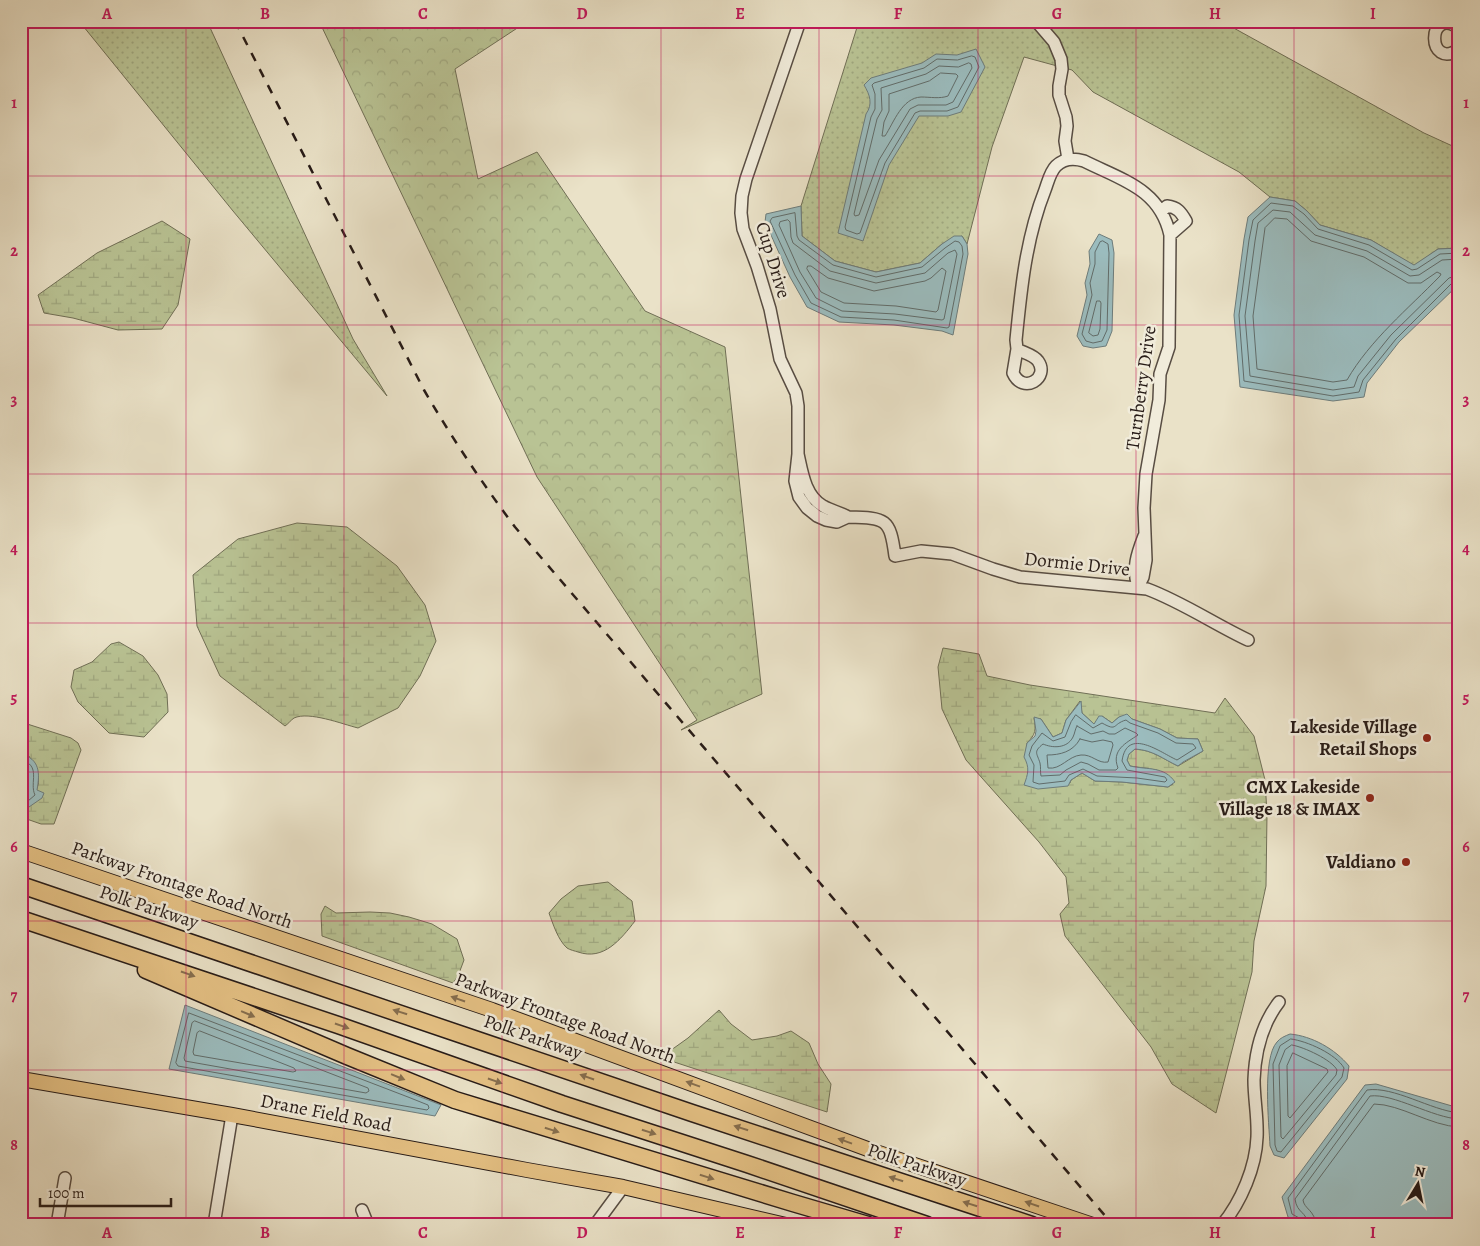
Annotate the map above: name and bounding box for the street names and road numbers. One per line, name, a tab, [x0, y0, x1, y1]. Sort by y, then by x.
street label: Cup Drive	[749, 219, 797, 301]
street label: Turnberry Drive	[1119, 324, 1163, 452]
street label: Dormie Drive	[1023, 546, 1131, 582]
street label: Parkway Frontage Road North	[68, 835, 296, 935]
street label: Polk Parkway	[96, 879, 202, 935]
street label: Parkway Frontage Road North	[451, 966, 679, 1070]
street label: Polk Parkway	[480, 1008, 586, 1066]
street label: Drane Field Road	[258, 1088, 395, 1139]
street label: Polk Parkway	[864, 1137, 970, 1193]

